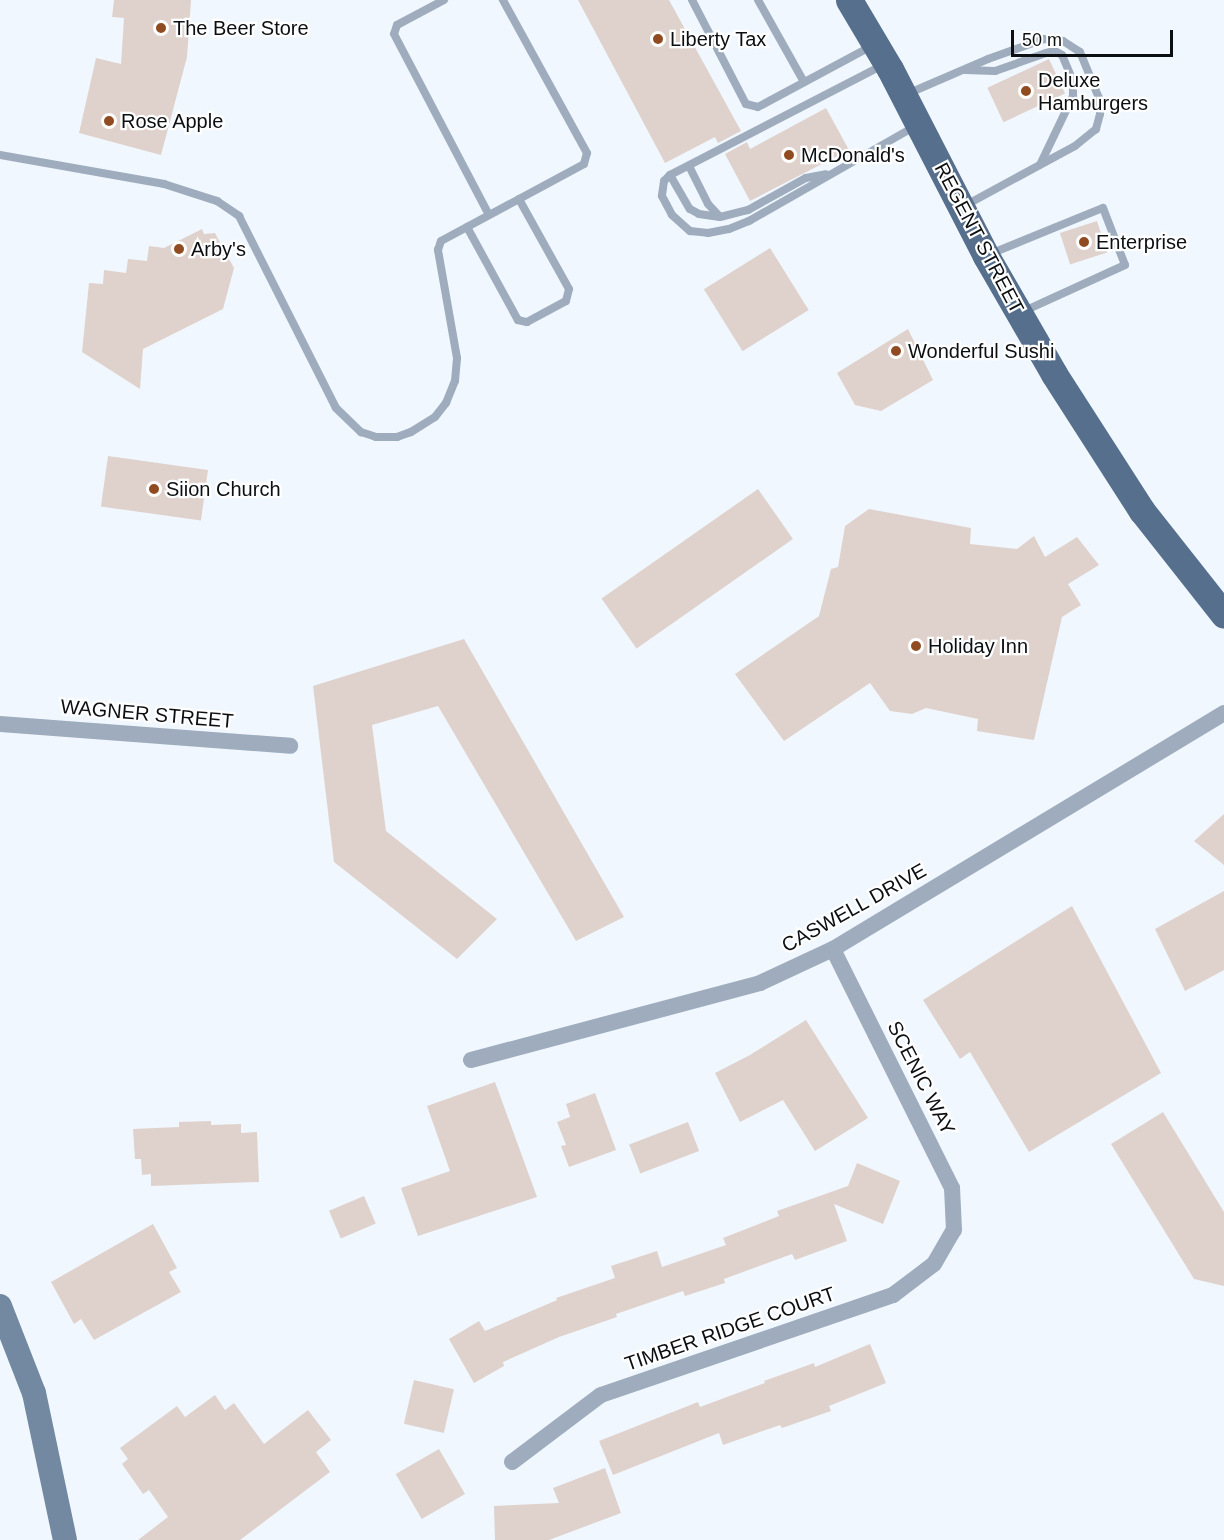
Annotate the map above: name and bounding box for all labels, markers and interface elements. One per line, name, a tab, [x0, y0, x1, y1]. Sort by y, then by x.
place label: The Beer Store	[173, 16, 309, 40]
scale bar	[1014, 18, 1176, 56]
marker: The Beer Store	[154, 21, 168, 35]
place label: Liberty Tax	[670, 27, 767, 51]
text: 50 m	[1022, 30, 1062, 50]
marker: Liberty Tax	[651, 32, 665, 46]
place label: Deluxe Hamburgers	[1038, 68, 1148, 115]
marker: Deluxe Hamburgers	[1019, 84, 1033, 98]
place label: Rose Apple	[121, 109, 224, 133]
marker: Rose Apple	[102, 114, 116, 128]
place label: McDonald's	[801, 143, 905, 167]
marker: McDonald's	[782, 148, 796, 162]
street label: REGENT STREET	[929, 158, 1029, 318]
place label: Enterprise	[1096, 230, 1187, 254]
marker: Enterprise	[1077, 235, 1091, 249]
place label: Arby's	[191, 237, 246, 261]
marker: Arby's	[172, 242, 186, 256]
place label: Wonderful Sushi	[908, 339, 1054, 363]
marker: Wonderful Sushi	[889, 344, 903, 358]
place label: Siion Church	[166, 477, 281, 501]
marker: Siion Church	[147, 482, 161, 496]
place label: Holiday Inn	[928, 634, 1028, 658]
marker: Holiday Inn	[909, 639, 923, 653]
street label: WAGNER STREET	[59, 694, 235, 734]
street label: CASWELL DRIVE	[777, 858, 931, 958]
street label: SCENIC WAY	[882, 1017, 960, 1139]
street label: TIMBER RIDGE COURT	[622, 1282, 838, 1376]

